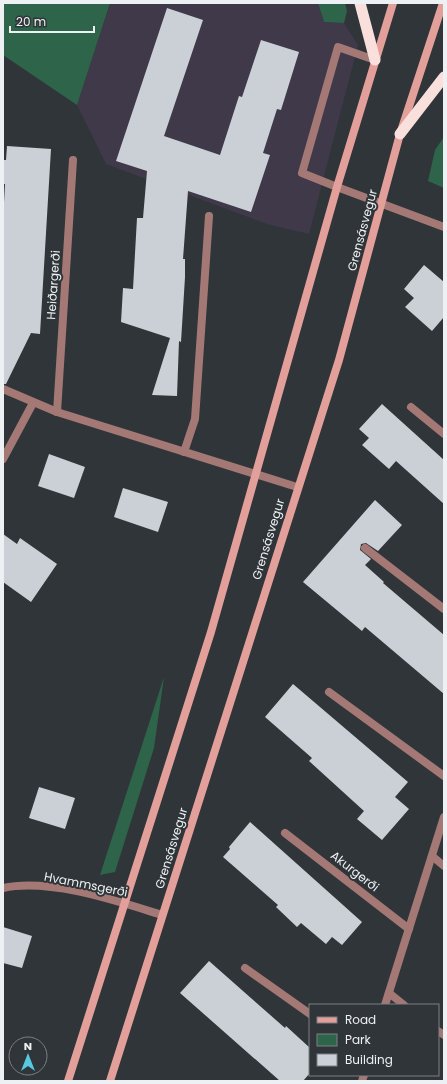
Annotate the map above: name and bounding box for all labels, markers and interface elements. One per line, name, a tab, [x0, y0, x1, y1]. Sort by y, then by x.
scale bar	[10, 8, 94, 34]
text: 20 m	[16, 13, 46, 30]
street label: Grensásvegur	[343, 187, 381, 273]
street label: Heiðargerði	[42, 250, 64, 320]
street label: Grensásvegur	[248, 496, 289, 582]
street label: Grensásvegur	[151, 805, 192, 891]
street label: Akurgerði	[327, 847, 383, 895]
street label: Hvammsgerði	[43, 868, 129, 900]
legend	[309, 1004, 439, 1076]
text: Road	[345, 1011, 376, 1028]
text: Park	[345, 1031, 372, 1048]
north arrow	[8, 1036, 48, 1076]
text: N	[24, 1038, 32, 1054]
text: Building	[345, 1051, 393, 1068]

